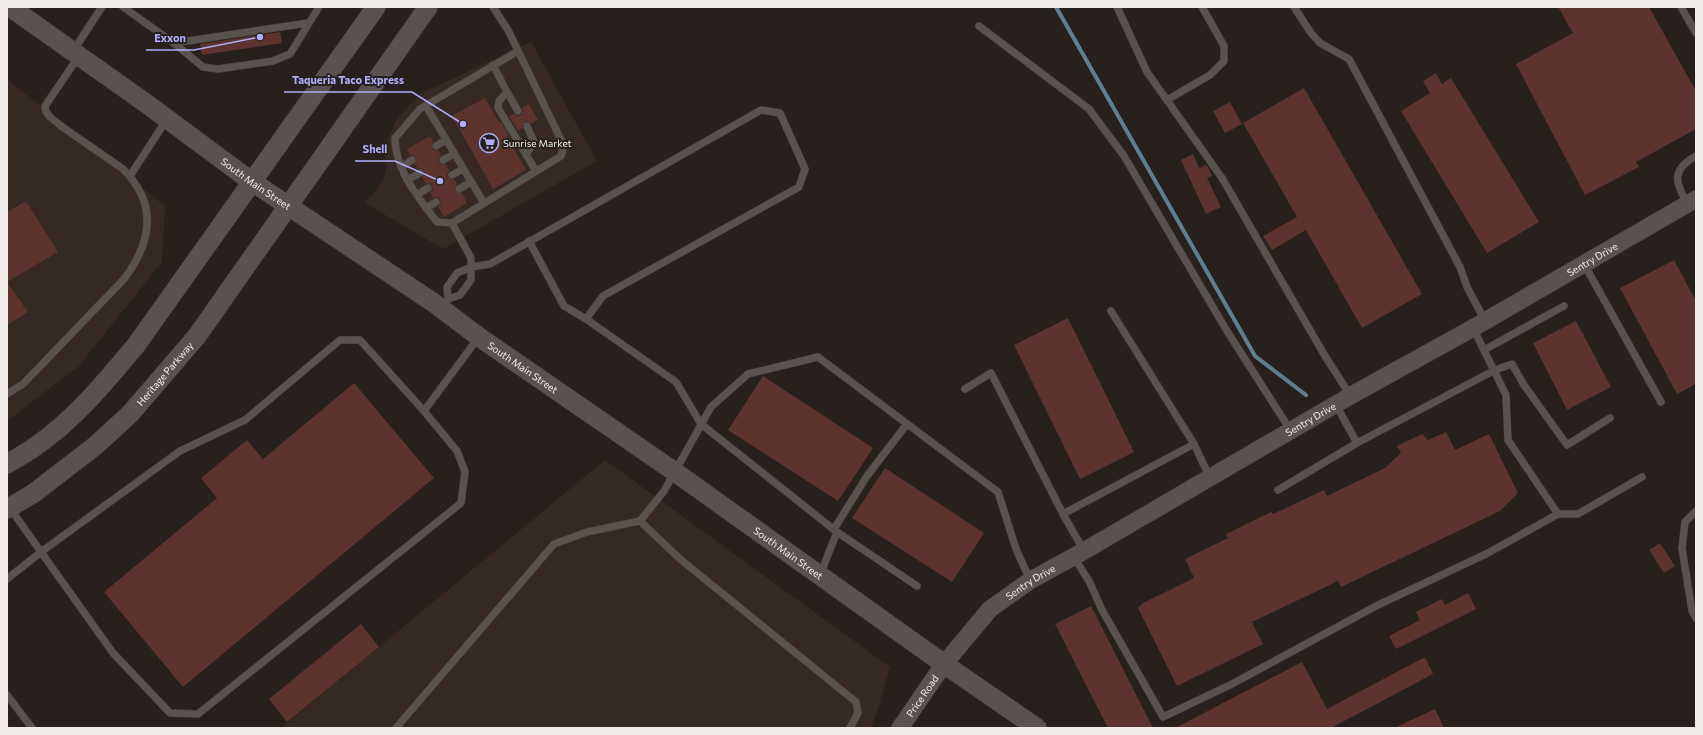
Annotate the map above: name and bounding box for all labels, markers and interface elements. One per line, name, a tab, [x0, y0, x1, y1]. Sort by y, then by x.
callout: Exxon	[146, 27, 194, 50]
text: Exxon	[154, 31, 186, 44]
callout: Taqueria Taco Express	[284, 69, 412, 92]
text: Taqueria Taco Express	[292, 73, 404, 86]
supermarket icon: Sunrise Market	[478, 132, 500, 154]
place label: Sunrise Market	[503, 137, 572, 149]
callout: Shell	[355, 138, 395, 161]
text: Shell	[363, 142, 387, 155]
street label: South Main Street	[219, 155, 293, 212]
street label: Sentry Drive	[1565, 240, 1619, 278]
street label: Heritage Parkway	[134, 339, 195, 408]
street label: South Main Street	[486, 339, 560, 396]
street label: Sentry Drive	[1283, 400, 1338, 438]
street label: South Main Street	[751, 524, 826, 582]
street label: Sentry Drive	[1003, 562, 1057, 602]
street label: Price Road	[903, 672, 941, 719]

